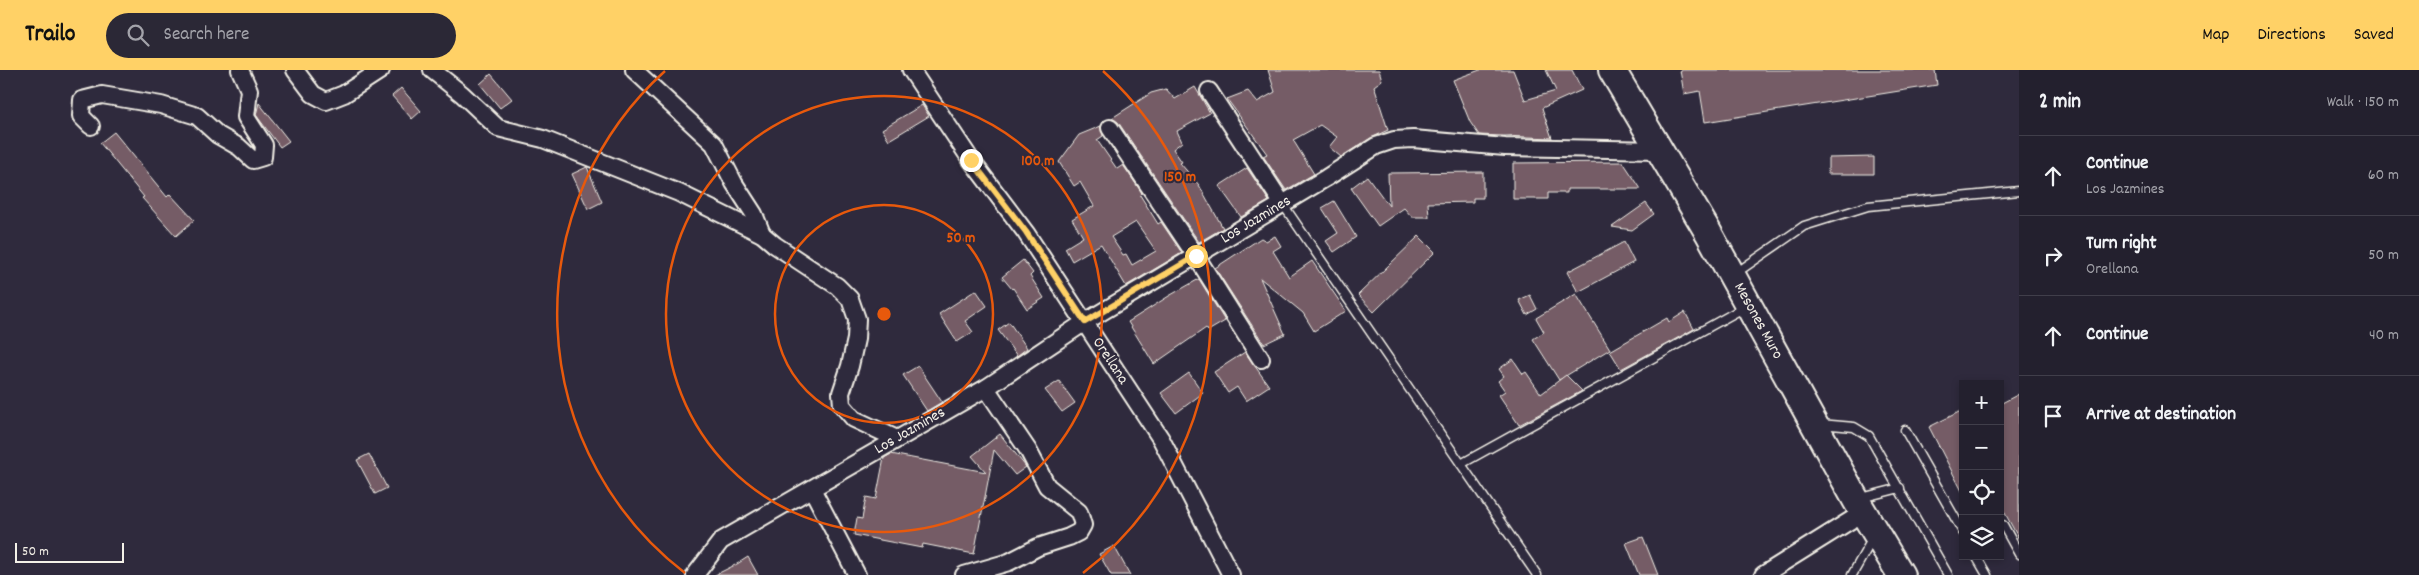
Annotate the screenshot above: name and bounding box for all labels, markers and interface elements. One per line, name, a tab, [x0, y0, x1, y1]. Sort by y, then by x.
search box	[106, 13, 456, 58]
text: Trailo	[25, 18, 76, 52]
icon: search	[124, 21, 152, 49]
text: Search here	[164, 22, 249, 49]
text: Map	[2202, 23, 2229, 48]
text: Directions	[2257, 23, 2326, 48]
text: Saved	[2354, 23, 2394, 48]
text: 2 min	[2039, 88, 2081, 118]
text: Walk · 150 m	[2327, 91, 2399, 114]
route end	[960, 149, 983, 172]
text: 100 m	[1021, 151, 1055, 173]
text: Continue	[2086, 151, 2148, 178]
icon: ahead	[2039, 162, 2067, 190]
text: 60 m	[2368, 164, 2399, 187]
text: 150 m	[1164, 167, 1196, 189]
text: Los Jazmines	[2086, 178, 2165, 201]
street label: Los Jazmines	[1216, 190, 1296, 250]
text: 50 m	[947, 228, 975, 250]
text: Turn right	[2086, 231, 2157, 258]
icon: right	[2039, 242, 2067, 270]
text: 50 m	[2368, 244, 2399, 267]
route start	[1185, 245, 1208, 268]
text: Orellana	[2086, 258, 2138, 281]
street label: Mesones Muro	[1727, 278, 1789, 364]
centre of rings	[875, 305, 893, 323]
icon: ahead	[2039, 322, 2067, 350]
text: Continue	[2086, 322, 2148, 349]
text: 40 m	[2369, 324, 2399, 347]
street label: Orellana	[1086, 333, 1134, 390]
map controls	[1959, 380, 2004, 560]
button: +	[1959, 380, 2004, 425]
street label: Los Jazmines	[870, 401, 950, 461]
icon: arrive	[2039, 402, 2067, 430]
text: Arrive at destination	[2086, 402, 2236, 429]
button: −	[1959, 425, 2004, 470]
button: locate	[1959, 470, 2004, 515]
button: layers	[1959, 515, 2004, 560]
scale bar	[15, 540, 124, 563]
text: 50 m	[22, 542, 49, 562]

